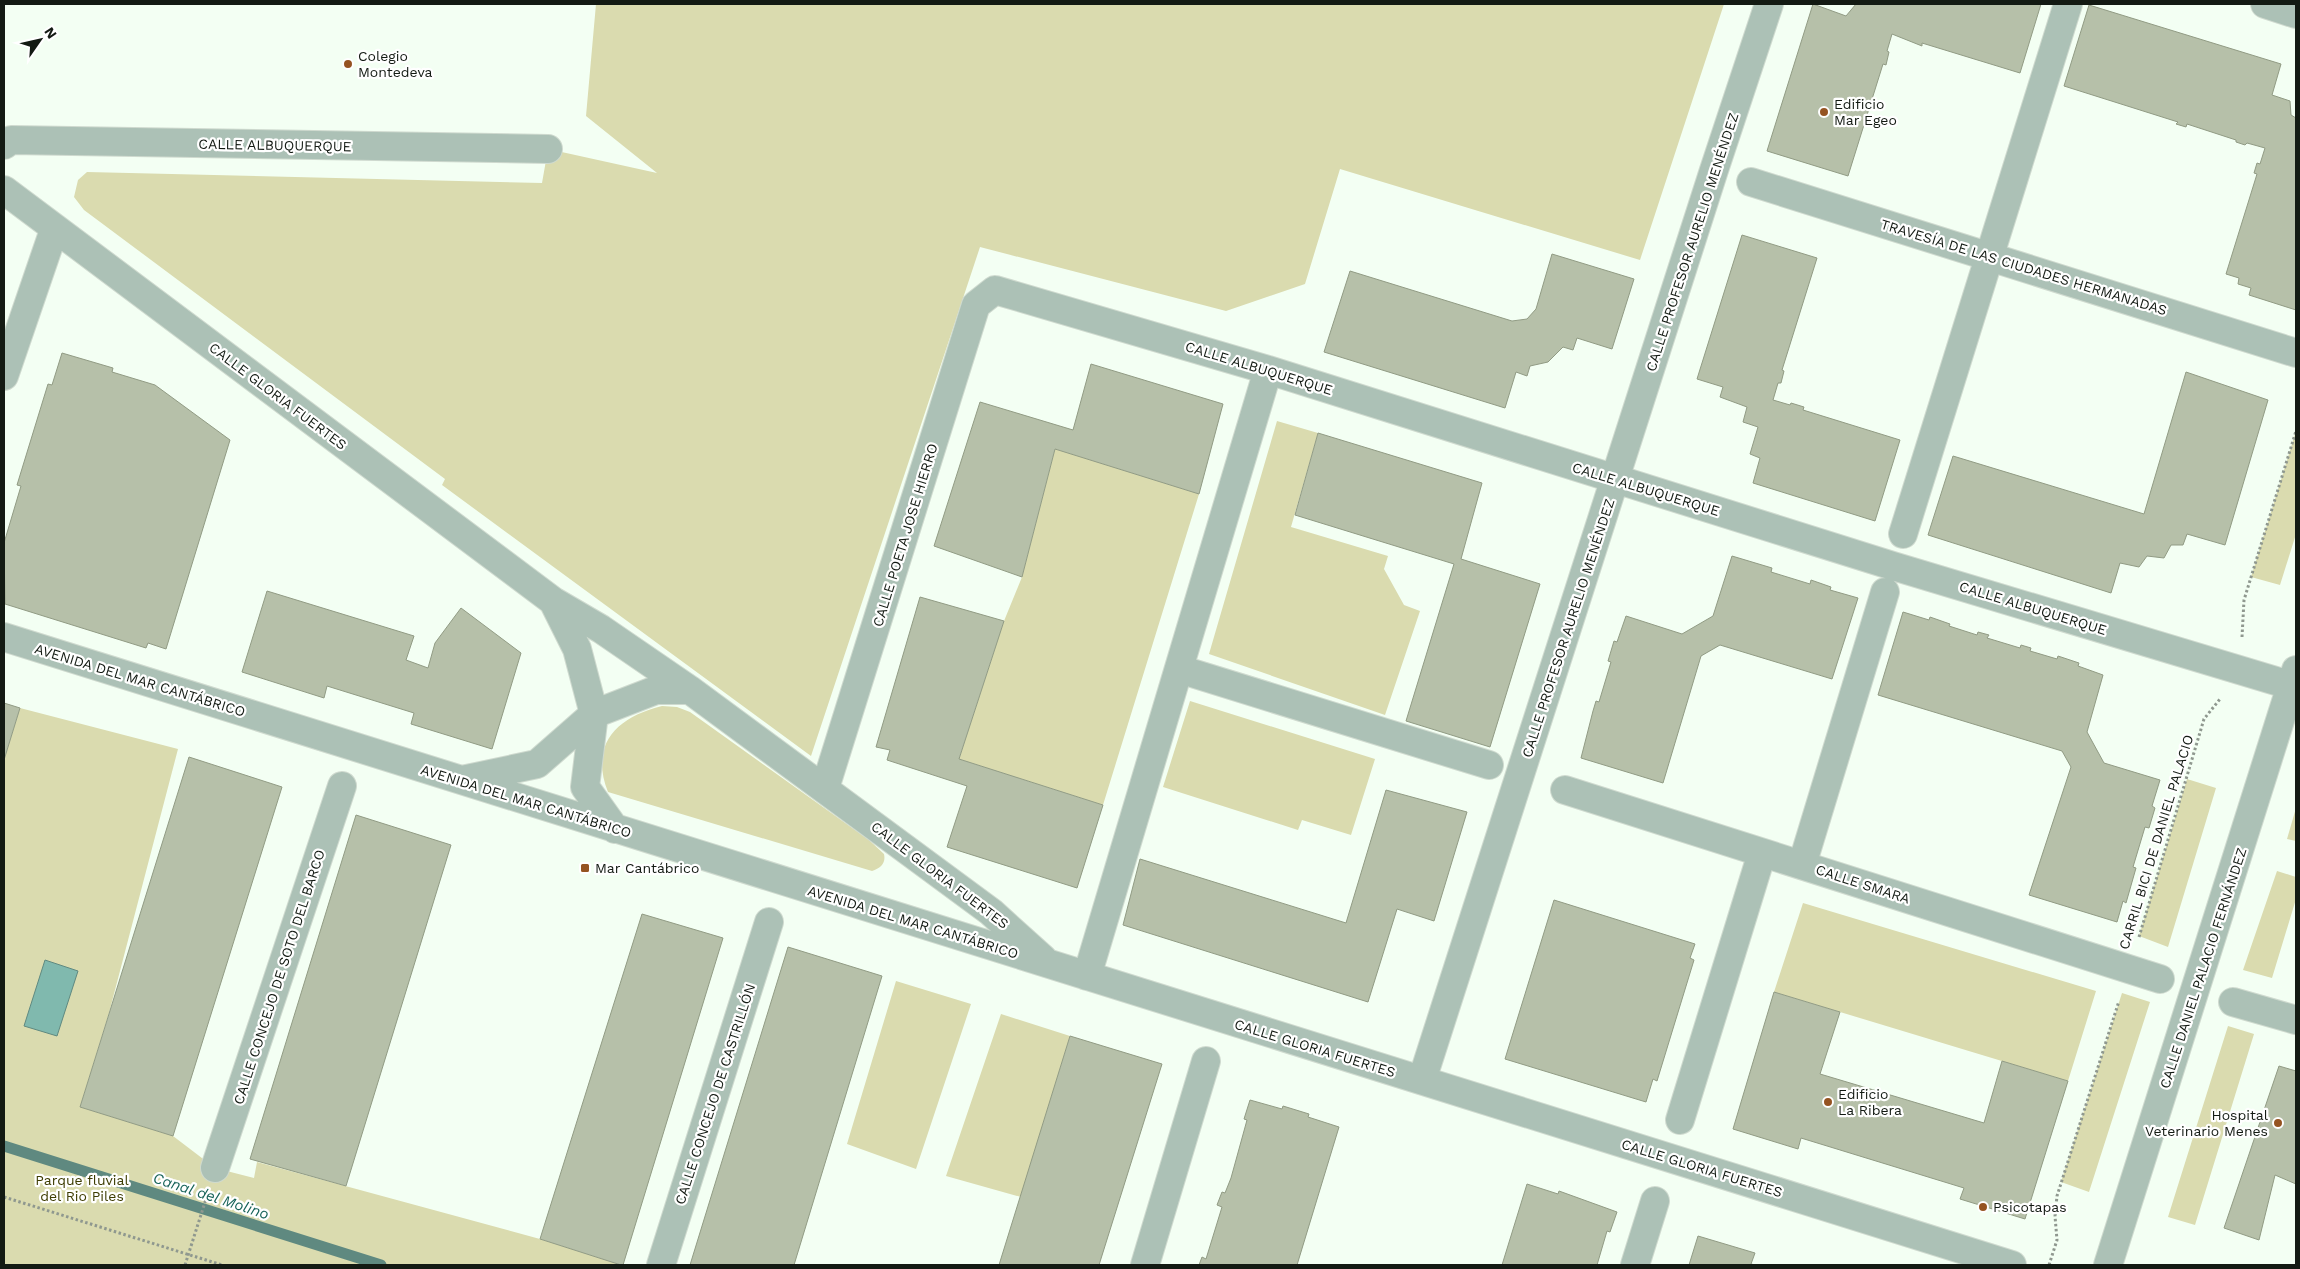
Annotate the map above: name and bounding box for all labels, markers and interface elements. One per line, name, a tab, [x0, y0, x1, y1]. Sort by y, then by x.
north arrow	[15, 15, 65, 65]
text: N	[41, 24, 60, 42]
place label: Colegio Montedeva	[358, 48, 433, 80]
marker: Colegio Montedeva	[342, 58, 354, 70]
place label: Edificio Mar Egeo	[1834, 96, 1897, 128]
marker: Edificio Mar Egeo	[1818, 106, 1830, 118]
street label: CALLE PROFESOR AURELIO MENÉNDEZ	[1643, 110, 1742, 373]
street label: CALLE ALBUQUERQUE	[198, 136, 352, 154]
street label: TRAVESÍA DE LAS CIUDADES HERMANADAS	[1879, 216, 2169, 318]
street label: CALLE ALBUQUERQUE	[1183, 338, 1335, 398]
street label: CALLE GLORIA FUERTES	[206, 339, 350, 453]
street label: CALLE POETA JOSE HIERRO	[869, 441, 941, 629]
street label: CALLE ALBUQUERQUE	[1570, 459, 1722, 519]
street label: CALLE PROFESOR AURELIO MENÉNDEZ	[1519, 496, 1618, 759]
street label: CALLE ALBUQUERQUE	[1957, 578, 2109, 638]
street label: AVENIDA DEL MAR CANTÁBRICO	[33, 640, 247, 720]
street label: CARRIL BICI DE DANIEL PALACIO	[2116, 733, 2196, 951]
street label: AVENIDA DEL MAR CANTÁBRICO	[419, 761, 633, 841]
street label: CALLE GLORIA FUERTES	[868, 818, 1012, 932]
street label: CALLE DANIEL PALACIO FERNÁNDEZ	[2156, 845, 2250, 1090]
street label: CALLE CONCEJO DE SOTO DEL BARCO	[230, 848, 328, 1106]
place label: Mar Cantábrico	[595, 860, 699, 876]
street label: CALLE SMARA	[1814, 861, 1912, 907]
marker: Mar Cantábrico	[579, 862, 591, 874]
street label: AVENIDA DEL MAR CANTÁBRICO	[806, 882, 1020, 962]
street label: CALLE CONCEJO DE CASTRILLÓN	[672, 981, 758, 1207]
street label: CALLE GLORIA FUERTES	[1233, 1016, 1398, 1080]
place label: Edificio La Ribera	[1838, 1086, 1902, 1118]
marker: Edificio La Ribera	[1822, 1096, 1834, 1108]
place label: Hospital Veterinario Menes	[2145, 1107, 2269, 1139]
marker: Hospital Veterinario Menes	[2272, 1117, 2284, 1129]
street label: CALLE GLORIA FUERTES	[1620, 1136, 1785, 1200]
water label: Canal del Molino	[151, 1169, 271, 1223]
park label: Parque fluvial del Rio Piles	[35, 1172, 130, 1204]
place label: Psicotapas	[1993, 1199, 2067, 1215]
marker: Psicotapas	[1977, 1201, 1989, 1213]

